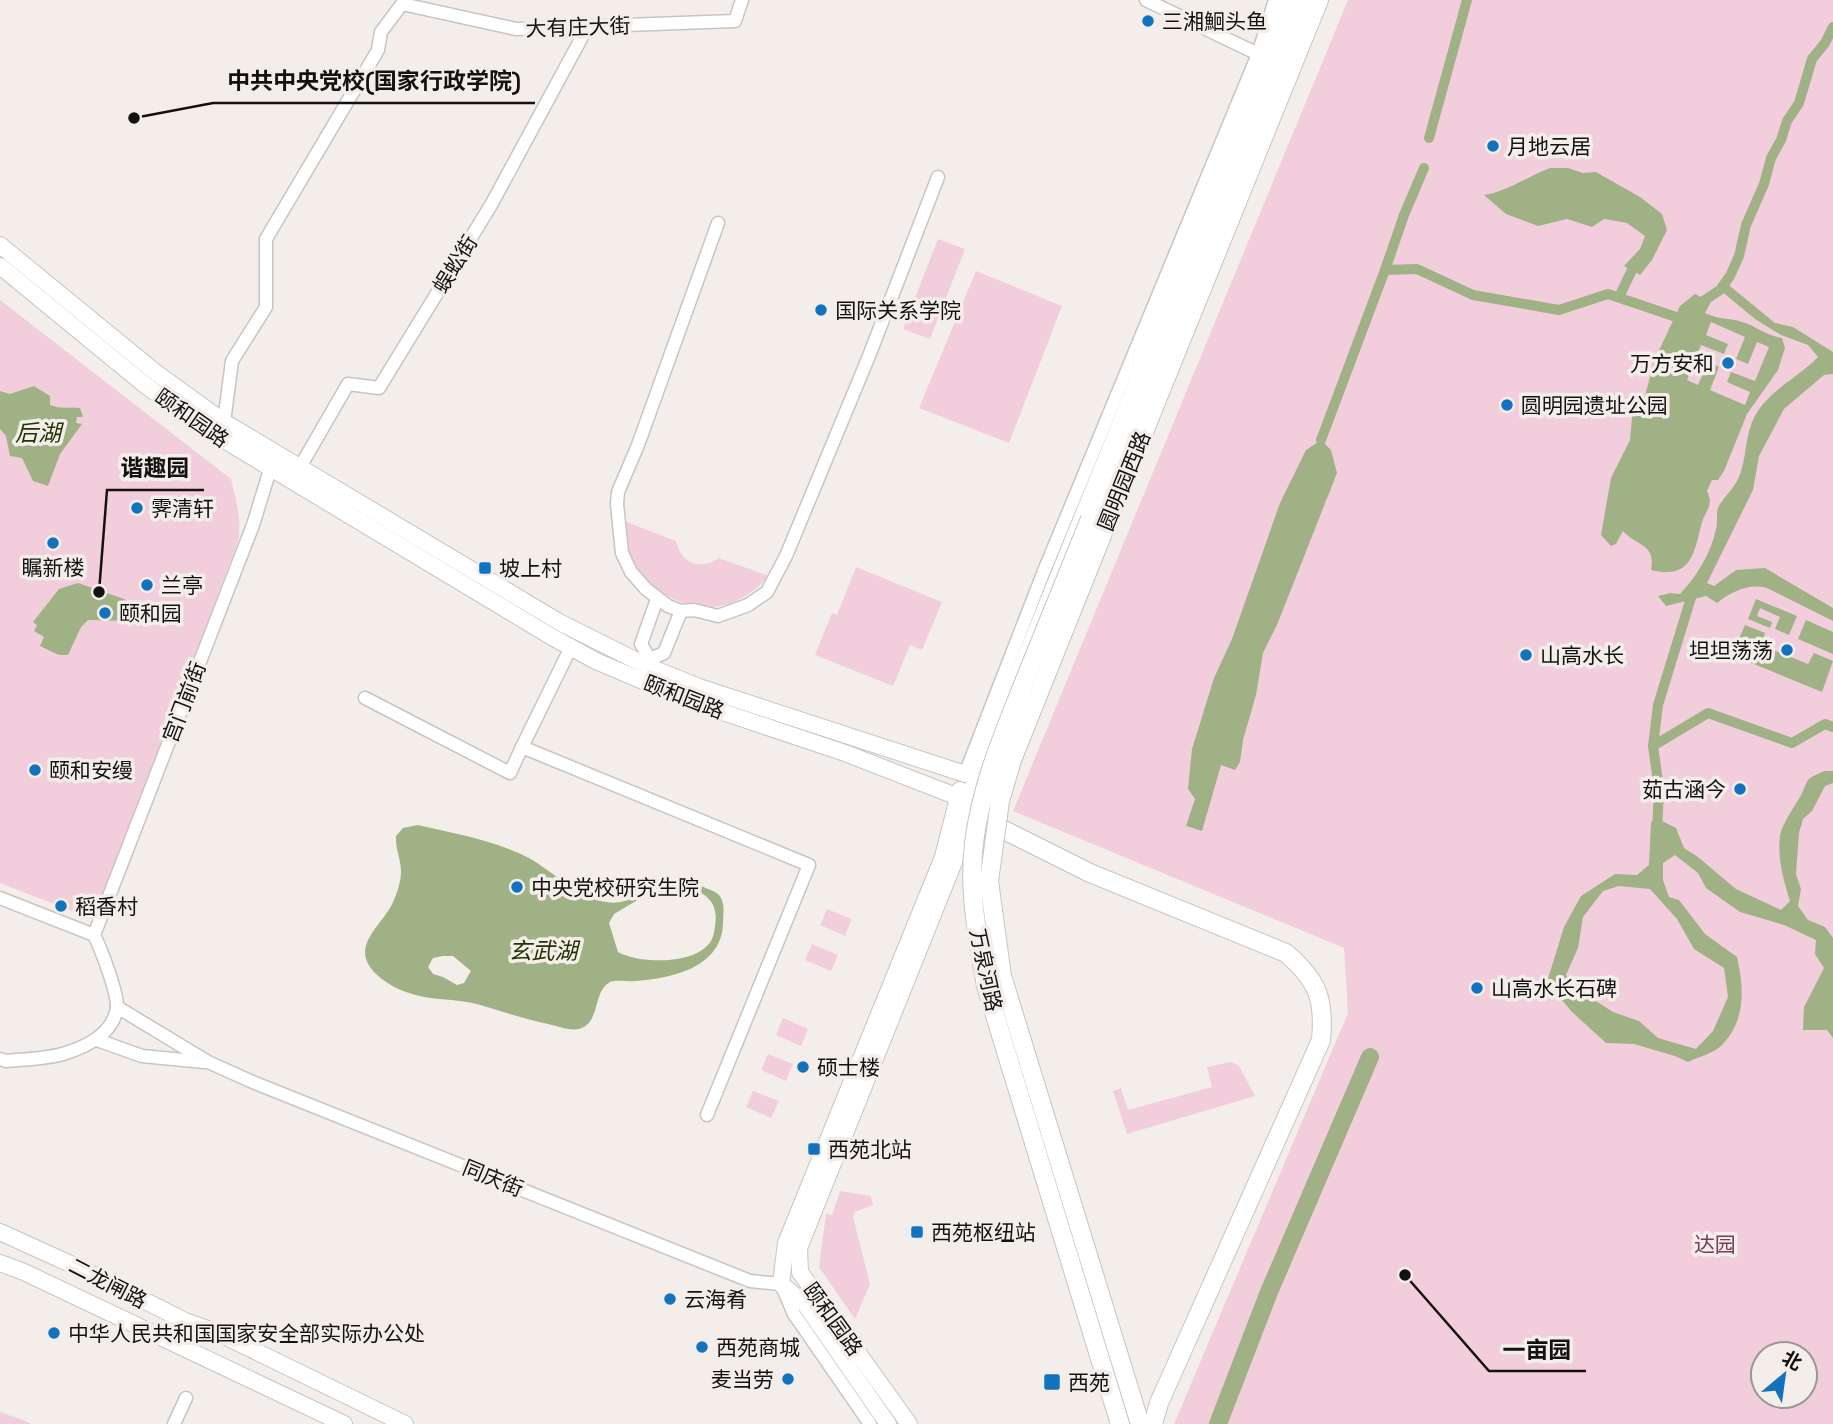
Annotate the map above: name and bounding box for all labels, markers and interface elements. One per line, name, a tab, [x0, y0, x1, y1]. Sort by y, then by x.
place label: 三湘鮰头鱼	[1162, 8, 1267, 35]
street label: 大有庄大街	[525, 12, 631, 42]
marker: 三湘鮰头鱼	[1140, 13, 1156, 29]
callout: 中共中央党校(国家行政学院)	[213, 59, 535, 103]
text: 中共中央党校(国家行政学院)	[227, 66, 521, 96]
place label: 月地云居	[1507, 133, 1591, 160]
marker: 月地云居	[1485, 138, 1501, 154]
street label: 蜈蚣街	[427, 230, 483, 298]
place label: 国际关系学院	[835, 297, 961, 324]
marker: 国际关系学院	[813, 302, 829, 318]
place label: 万方安和	[1630, 350, 1714, 377]
marker: 万方安和	[1720, 355, 1736, 371]
street label: 颐和园路	[150, 383, 234, 453]
place label: 圆明园遗址公园	[1521, 392, 1668, 419]
marker: 圆明园遗址公园	[1499, 397, 1515, 413]
water label: 后湖	[15, 418, 64, 448]
street label: 圆明园西路	[1092, 427, 1156, 535]
callout: 谐趣园	[107, 446, 204, 490]
text: 谐趣园	[121, 453, 190, 483]
place label: 霁清轩	[151, 495, 214, 522]
marker: 霁清轩	[129, 500, 145, 516]
marker: 瞩新楼	[45, 535, 61, 551]
place label: 瞩新楼	[22, 554, 85, 581]
place label: 坡上村	[499, 555, 562, 582]
marker: 坡上村	[477, 560, 493, 576]
place label: 兰亭	[161, 572, 203, 599]
marker: 兰亭	[139, 577, 155, 593]
place label: 颐和园	[119, 600, 182, 627]
marker: 颐和园	[97, 605, 113, 621]
place label: 坦坦荡荡	[1689, 637, 1773, 664]
place label: 山高水长	[1540, 642, 1624, 669]
marker: 坦坦荡荡	[1779, 642, 1795, 658]
marker: 山高水长	[1518, 647, 1534, 663]
street label: 宫门前街	[156, 658, 212, 746]
street label: 颐和园路	[640, 669, 728, 725]
place label: 颐和安缦	[49, 757, 133, 784]
marker: 颐和安缦	[27, 762, 43, 778]
place label: 茹古涵今	[1642, 776, 1726, 803]
marker: 茹古涵今	[1732, 781, 1748, 797]
place label: 中央党校研究生院	[531, 874, 699, 901]
marker: 中央党校研究生院	[509, 879, 525, 895]
place label: 稻香村	[75, 893, 138, 920]
marker: 稻香村	[53, 898, 69, 914]
street label: 万泉河路	[964, 926, 1008, 1014]
water label: 玄武湖	[509, 936, 581, 966]
place label: 山高水长石碑	[1491, 975, 1617, 1002]
marker: 山高水长石碑	[1469, 980, 1485, 996]
place label: 硕士楼	[817, 1054, 880, 1081]
marker: 硕士楼	[795, 1059, 811, 1075]
place label: 西苑北站	[828, 1136, 912, 1163]
marker: 西苑北站	[806, 1141, 822, 1157]
street label: 同庆街	[459, 1154, 527, 1202]
place label: 西苑枢纽站	[931, 1219, 1036, 1246]
marker: 西苑枢纽站	[909, 1224, 925, 1240]
park label: 达园	[1694, 1231, 1736, 1258]
street label: 二龙闸路	[64, 1252, 152, 1314]
street label: 颐和园路	[797, 1277, 869, 1361]
place label: 云海肴	[684, 1286, 747, 1313]
marker: 云海肴	[662, 1291, 678, 1307]
place label: 中华人民共和国国家安全部实际办公处	[68, 1320, 425, 1347]
marker: 中华人民共和国国家安全部实际办公处	[46, 1325, 62, 1341]
callout: 一亩园	[1489, 1327, 1586, 1371]
place label: 西苑商城	[716, 1334, 800, 1361]
text: 一亩园	[1503, 1335, 1572, 1365]
marker: 西苑商城	[694, 1339, 710, 1355]
north arrow	[1749, 1340, 1819, 1410]
text: 北	[1778, 1345, 1806, 1376]
place label: 麦当劳	[711, 1366, 774, 1393]
place label: 西苑	[1068, 1369, 1110, 1396]
marker: 麦当劳	[780, 1371, 796, 1387]
marker: 西苑	[1042, 1372, 1062, 1392]

